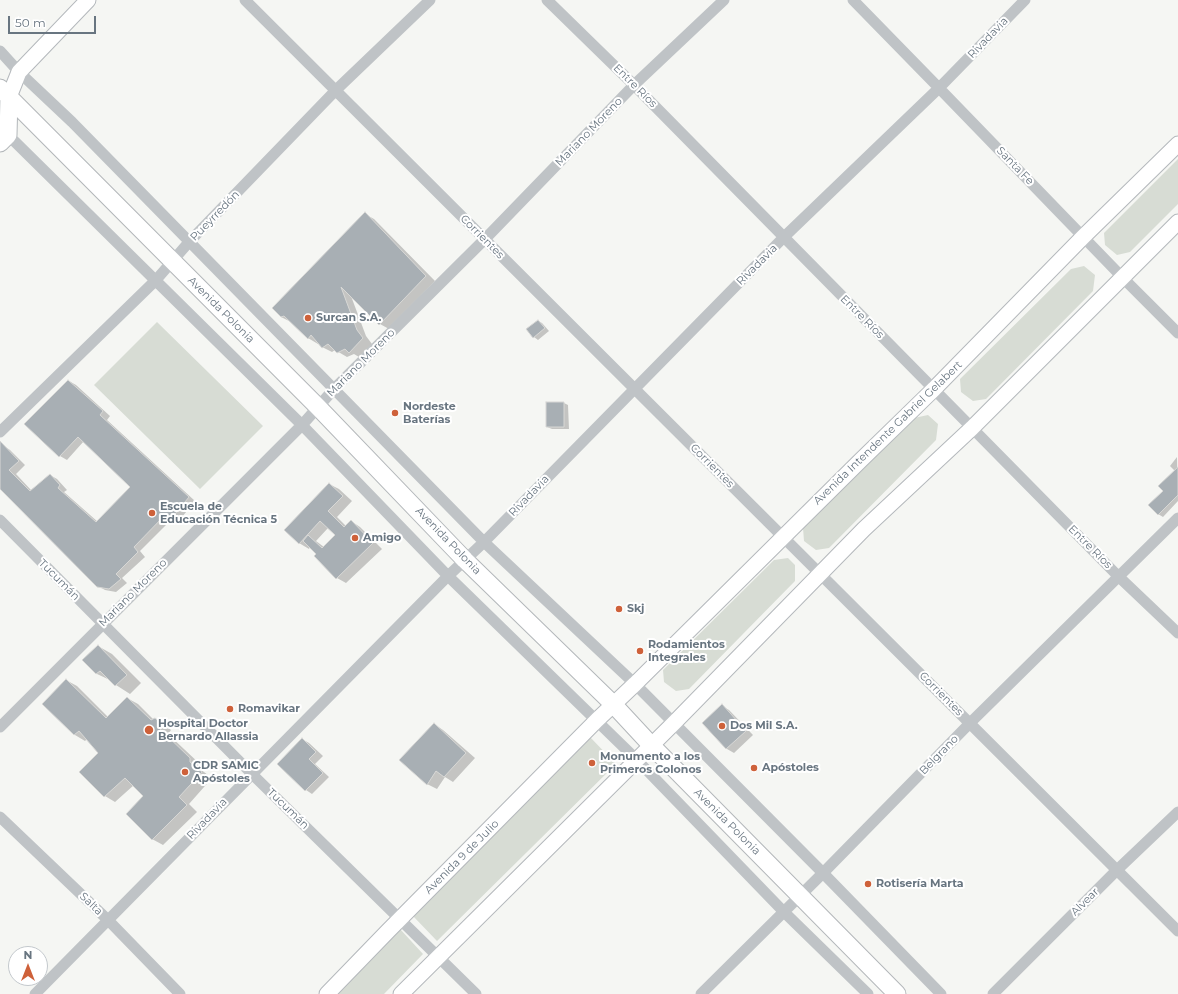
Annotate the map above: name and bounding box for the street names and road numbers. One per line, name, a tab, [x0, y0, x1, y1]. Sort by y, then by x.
street label: Rivadavia	[965, 15, 1011, 61]
street label: Entre Ríos	[610, 61, 660, 111]
street label: Mariano Moreno	[553, 95, 625, 169]
street label: Santa Fe	[994, 144, 1036, 188]
street label: Pueyrredón	[188, 188, 242, 244]
street label: Corrientes	[457, 212, 507, 262]
street label: Rivadavia	[734, 242, 780, 288]
street label: Avenida Polonia	[185, 274, 257, 346]
street label: Entre Ríos	[837, 292, 887, 342]
street label: Mariano Moreno	[324, 326, 398, 400]
street label: Avenida Intendente Gabriel Gelabert	[811, 358, 965, 508]
street label: Corrientes	[687, 441, 737, 491]
street label: Rivadavia	[506, 473, 552, 519]
street label: Avenida Polonia	[412, 505, 484, 577]
street label: Entre Ríos	[1065, 522, 1115, 572]
street label: Mariano Moreno	[96, 556, 170, 630]
street label: Tucumán	[36, 557, 82, 603]
street label: Corrientes	[916, 669, 966, 719]
street label: Belgrano	[917, 732, 961, 778]
street label: Tucumán	[264, 786, 312, 832]
street label: Avenida Polonia	[691, 786, 763, 858]
street label: Rivadavia	[184, 796, 230, 842]
street label: Avenida 9 de Julio	[422, 817, 502, 897]
street label: Alvear	[1068, 885, 1102, 919]
street label: Salta	[77, 890, 105, 918]

